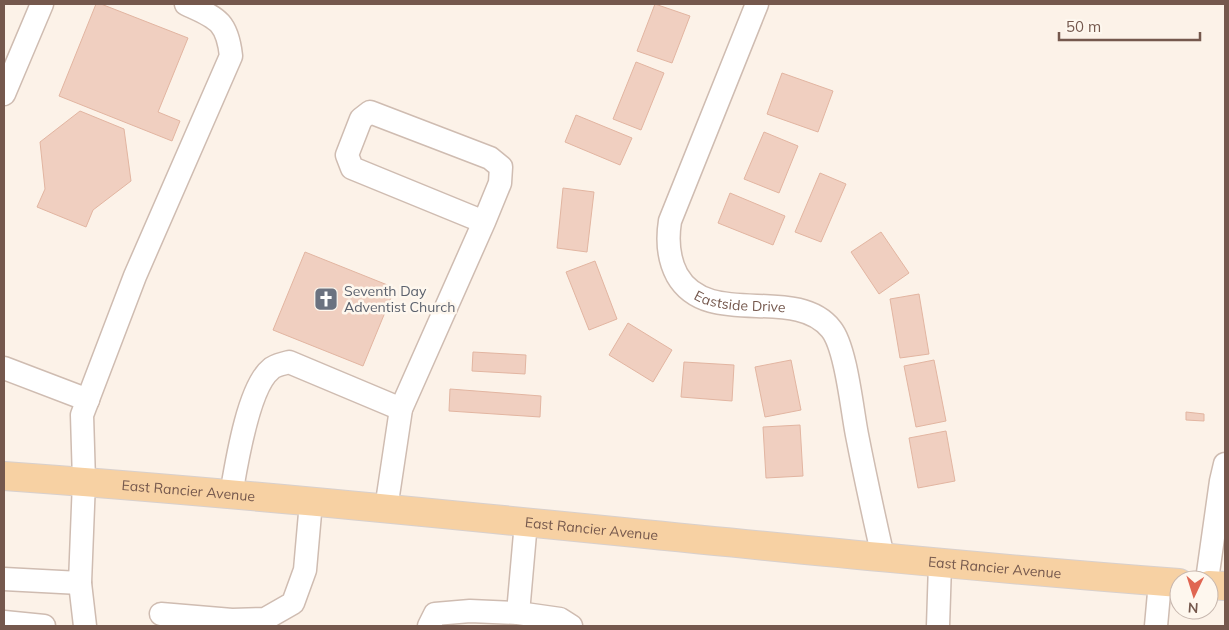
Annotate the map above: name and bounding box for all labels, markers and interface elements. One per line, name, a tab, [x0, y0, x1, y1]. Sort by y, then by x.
scale bar	[1059, 10, 1200, 42]
text: 50 m	[1066, 17, 1101, 36]
place label: Seventh Day Adventist Church	[344, 282, 455, 316]
church icon: Seventh Day Adventist Church	[313, 286, 339, 312]
street label: Eastside Drive	[691, 286, 786, 317]
street label: East Rancier Avenue	[121, 476, 256, 505]
street label: East Rancier Avenue	[524, 513, 659, 544]
street label: East Rancier Avenue	[927, 553, 1062, 582]
north arrow	[1169, 570, 1219, 620]
text: N	[1187, 599, 1199, 617]

